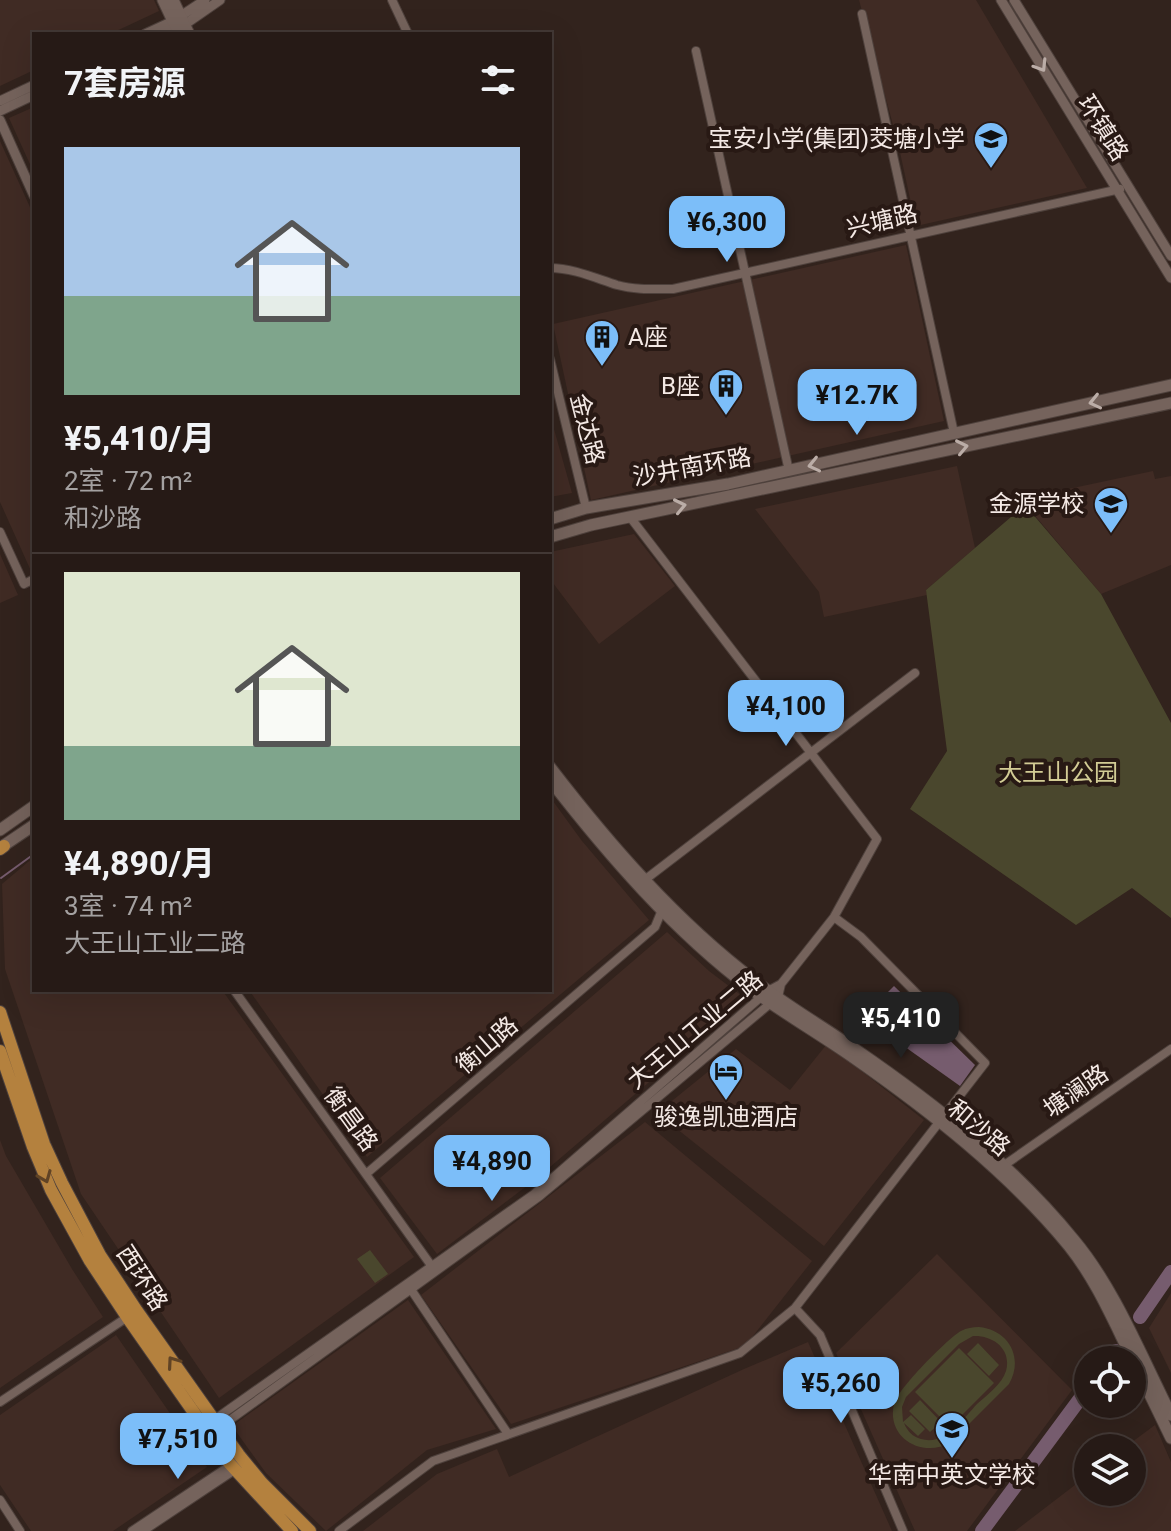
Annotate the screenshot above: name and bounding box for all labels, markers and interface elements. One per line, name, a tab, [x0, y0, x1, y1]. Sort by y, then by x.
icon: filters	[476, 58, 520, 102]
one-way arrow	[1032, 58, 1047, 72]
text: 7套房源	[64, 63, 186, 103]
street label: 环镇路	[1072, 90, 1134, 166]
school or university icon: 宝安小学(集团)茭塘小学	[972, 120, 1010, 170]
place label: 宝安小学(集团)茭塘小学	[708, 125, 965, 153]
pin: ¥6,300	[662, 196, 792, 264]
icon: home	[220, 199, 364, 343]
street label: 兴塘路	[844, 199, 920, 243]
text: ¥6,300	[687, 207, 767, 237]
building icon: A座	[583, 318, 621, 368]
place label: A座	[628, 323, 668, 351]
building icon: B座	[707, 367, 745, 417]
pin: ¥12.7K	[792, 369, 922, 437]
place label: B座	[661, 372, 700, 400]
text: ¥12.7K	[816, 380, 898, 410]
street label: 金达路	[565, 391, 609, 467]
one-way arrow	[1089, 393, 1102, 410]
text: ¥5,410/月	[64, 418, 215, 458]
one-way arrow	[955, 439, 969, 456]
street label: 沙井南环路	[630, 443, 754, 491]
one-way arrow	[807, 456, 821, 473]
text: 2室 · 72 m²	[64, 466, 192, 496]
school or university icon: 金源学校	[1092, 485, 1130, 535]
place label: 金源学校	[989, 490, 1085, 518]
one-way arrow	[673, 498, 687, 515]
text: 和沙路	[64, 503, 142, 533]
icon: home	[220, 624, 364, 768]
pin: ¥4,100	[721, 680, 851, 748]
text: ¥4,100	[746, 691, 826, 721]
park label: 大王山公园	[998, 759, 1118, 787]
text: ¥4,890/月	[64, 843, 215, 883]
text: 3室 · 74 m²	[64, 891, 192, 921]
text: 大王山工业二路	[64, 928, 246, 958]
street label: 大王山工业二路	[622, 965, 768, 1095]
pin: ¥5,410	[836, 992, 966, 1060]
text: ¥5,410	[861, 1003, 941, 1033]
street label: 衡山路	[451, 1011, 523, 1079]
hotel icon: 骏逸凯迪酒店	[707, 1052, 745, 1102]
street label: 塘澜路	[1038, 1059, 1114, 1123]
street label: 衡昌路	[319, 1082, 383, 1156]
street label: 和沙路	[942, 1094, 1016, 1162]
place label: 骏逸凯迪酒店	[654, 1103, 798, 1131]
pin: ¥4,890	[427, 1135, 557, 1203]
text: ¥4,890	[452, 1146, 532, 1176]
one-way arrow	[36, 1169, 52, 1183]
street label: 西环路	[111, 1240, 173, 1316]
map controls	[1074, 1346, 1146, 1506]
button: locate	[1074, 1346, 1146, 1418]
one-way arrow	[168, 1357, 183, 1371]
pin: ¥5,260	[776, 1357, 906, 1425]
text: ¥5,260	[801, 1368, 881, 1398]
school or university icon: 华南中英文学校	[933, 1410, 971, 1460]
pin: ¥7,510	[113, 1413, 243, 1481]
text: ¥7,510	[138, 1424, 218, 1454]
button: layers	[1074, 1434, 1146, 1506]
place label: 华南中英文学校	[868, 1461, 1036, 1489]

